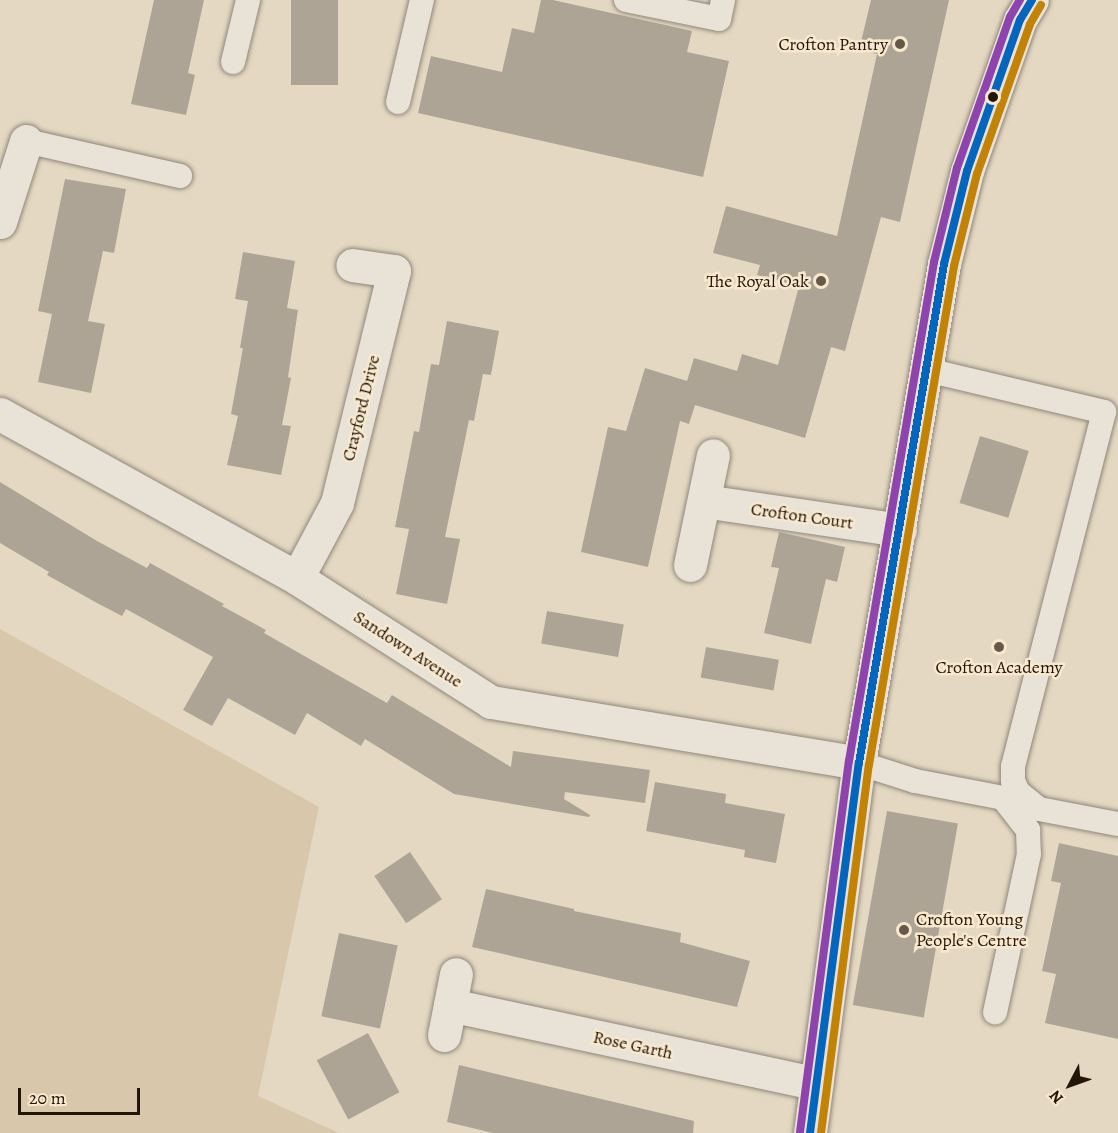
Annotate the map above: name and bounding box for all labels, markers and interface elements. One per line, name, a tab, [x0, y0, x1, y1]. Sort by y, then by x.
place label: Crofton Pantry	[778, 33, 888, 55]
marker: Crofton Pantry	[893, 37, 907, 51]
unlabelled marker	[987, 91, 999, 103]
place label: The Royal Oak	[707, 270, 809, 292]
marker: The Royal Oak	[814, 274, 828, 288]
street label: Crayford Drive	[337, 353, 385, 463]
street label: Crofton Court	[749, 498, 855, 534]
street label: Sandown Avenue	[349, 606, 467, 692]
marker: Crofton Academy	[992, 640, 1006, 654]
place label: Crofton Academy	[935, 656, 1063, 678]
place label: Crofton Young People's Centre	[916, 909, 1027, 952]
marker: Crofton Young People's Centre	[897, 923, 911, 937]
street label: Rose Garth	[591, 1026, 675, 1064]
north arrow	[1040, 1055, 1100, 1115]
scale bar	[21, 1076, 142, 1114]
text: N	[1044, 1085, 1069, 1108]
text: 20 m	[29, 1086, 66, 1110]

